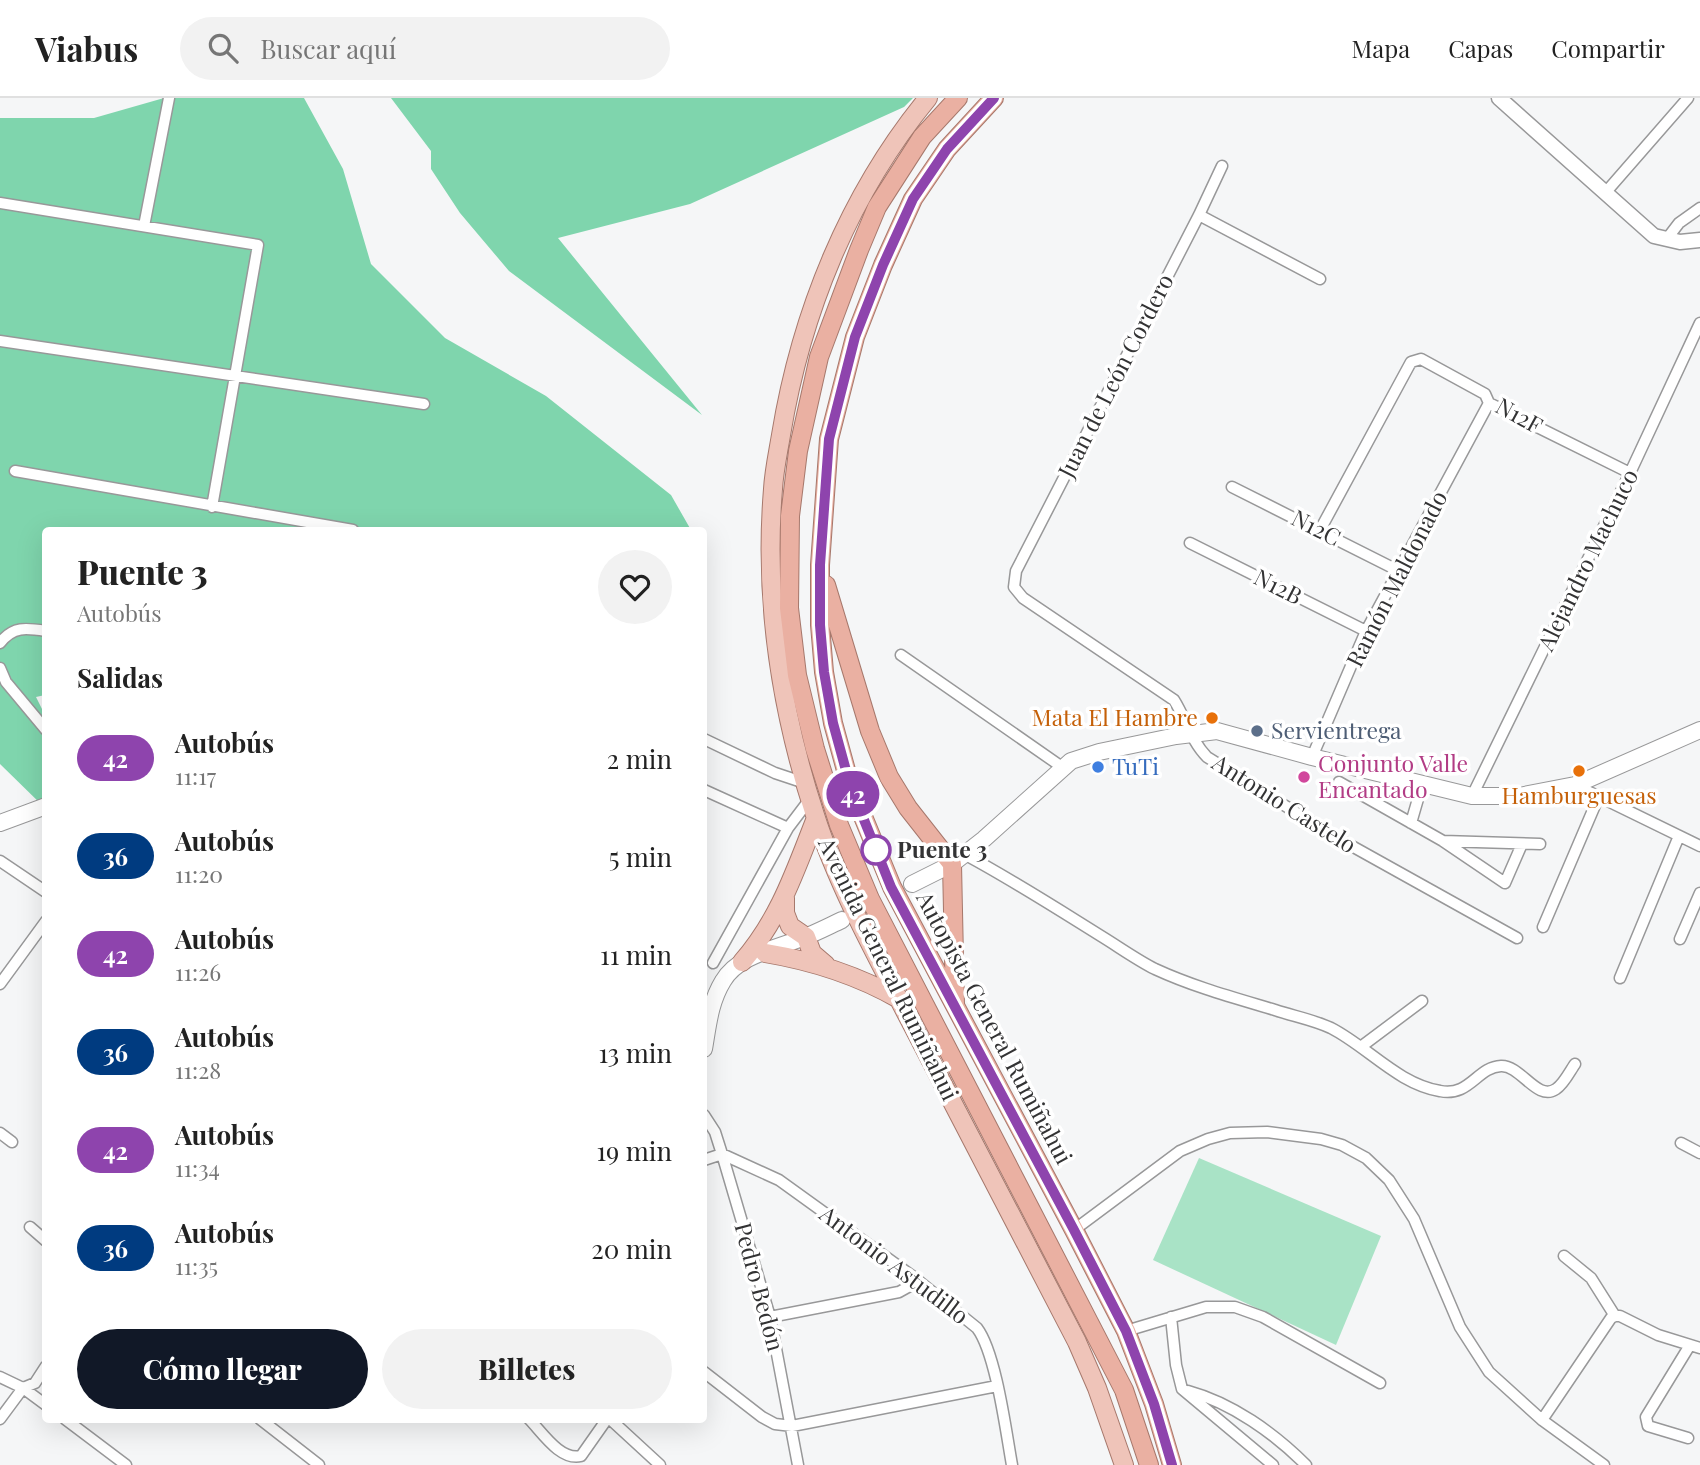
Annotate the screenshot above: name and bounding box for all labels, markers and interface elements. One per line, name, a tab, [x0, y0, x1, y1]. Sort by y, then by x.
search box	[180, 17, 670, 80]
text: Viabus	[35, 26, 138, 70]
icon: search	[204, 29, 242, 67]
text: Buscar aquí	[260, 31, 396, 66]
text: Mapa	[1352, 32, 1410, 64]
text: Capas	[1448, 32, 1513, 64]
text: Compartir	[1551, 32, 1665, 64]
street label: Juan de León Cordero	[1049, 268, 1180, 483]
street label: N12F	[1491, 389, 1549, 440]
street label: Alejandro Machuco	[1529, 463, 1644, 656]
street label: Ramón Maldonado	[1338, 485, 1453, 672]
street label: N12C	[1287, 501, 1347, 552]
text: Puente 3	[77, 549, 208, 593]
button: heart	[598, 550, 672, 624]
street label: N12B	[1249, 560, 1308, 611]
text: Autobús	[77, 597, 162, 628]
text: Salidas	[77, 660, 163, 695]
place label: Mata El Hambre	[1032, 701, 1198, 732]
marker: Mata El Hambre	[1204, 710, 1220, 726]
place label: Servientrega	[1271, 714, 1402, 745]
marker: Servientrega	[1249, 723, 1265, 739]
text: Autobús	[175, 725, 274, 760]
text: 2 min	[607, 741, 672, 776]
text: 42	[103, 742, 128, 774]
street label: Antonio Castelo	[1206, 746, 1363, 859]
place label: Conjunto Valle Encantado	[1318, 747, 1468, 804]
place label: TuTi	[1112, 750, 1159, 781]
marker: TuTi	[1090, 759, 1106, 775]
text: 11:17	[175, 760, 216, 791]
marker: Hamburguesas	[1571, 763, 1587, 779]
marker: Conjunto Valle Encantado	[1296, 769, 1312, 785]
line badge: 42	[822, 771, 884, 817]
text: 42	[840, 778, 866, 810]
place label: Hamburguesas	[1502, 779, 1656, 810]
text: Autobús	[175, 823, 274, 858]
street label: Avenida General Rumiñahui	[812, 831, 967, 1105]
place label: Puente 3	[897, 833, 987, 864]
marker: Puente 3	[861, 835, 891, 865]
text: 5 min	[609, 839, 672, 874]
text: 36	[103, 840, 128, 872]
text: 11:20	[175, 858, 223, 889]
street label: Autopista General Rumiñahui	[910, 885, 1081, 1169]
text: Autobús	[175, 921, 274, 956]
text: 11 min	[600, 937, 672, 972]
text: 42	[103, 938, 128, 970]
text: 11:26	[175, 956, 221, 987]
text: Autobús	[175, 1019, 274, 1054]
text: 13 min	[598, 1035, 672, 1070]
text: 36	[103, 1036, 128, 1068]
text: 11:28	[175, 1054, 221, 1085]
text: Autobús	[175, 1117, 274, 1152]
text: 19 min	[596, 1133, 672, 1168]
text: 42	[103, 1134, 128, 1166]
text: 11:34	[175, 1152, 220, 1183]
street label: Antonio Astudillo	[813, 1197, 976, 1330]
text: Autobús	[175, 1215, 274, 1250]
street label: Pedro Bedón	[728, 1219, 793, 1355]
text: 20 min	[591, 1231, 672, 1266]
text: 36	[103, 1232, 128, 1264]
text: 11:35	[175, 1250, 218, 1281]
button: Cómo llegar	[77, 1329, 368, 1409]
button: Billetes	[382, 1329, 672, 1409]

